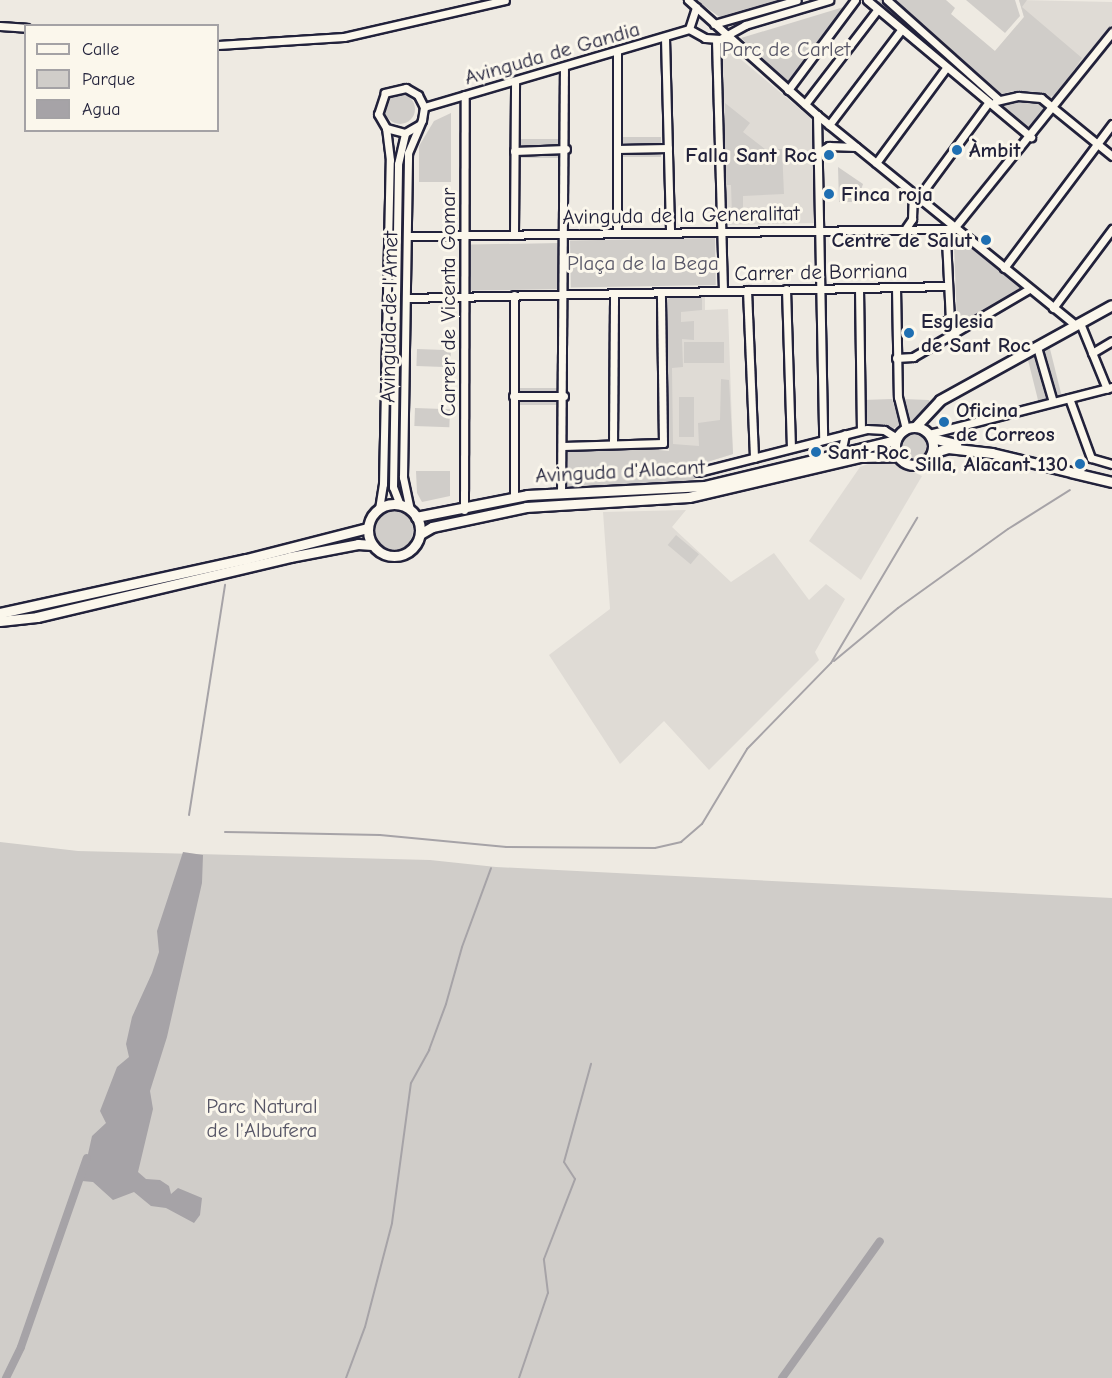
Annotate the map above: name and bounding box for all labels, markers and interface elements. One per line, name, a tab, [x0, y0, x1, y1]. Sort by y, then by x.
street label: Avinguda de Gandia	[461, 16, 643, 90]
legend	[24, 24, 219, 132]
park label: Parc de Carlet	[722, 36, 850, 62]
text: Calle	[82, 39, 119, 60]
text: Parque	[82, 69, 135, 90]
text: Agua	[82, 99, 120, 120]
place label: Àmbit	[969, 137, 1020, 163]
place label: Falla Sant Roc	[685, 142, 817, 168]
marker: Àmbit	[950, 143, 964, 157]
marker: Falla Sant Roc	[822, 148, 836, 162]
place label: Finca roja	[841, 181, 933, 207]
marker: Finca roja	[822, 187, 836, 201]
street label: Carrer de Vicenta Gomar	[435, 188, 461, 416]
street label: Avinguda de la Generalitat	[562, 200, 800, 230]
place label: Centre de Salut	[832, 227, 972, 253]
street label: Avinguda de l'Amet	[375, 231, 403, 403]
marker: Centre de Salut	[977, 231, 995, 249]
park label: Plaça de la Bega	[567, 250, 719, 276]
street label: Carrer de Borriana	[734, 258, 908, 286]
place label: Esglesia de Sant Roc	[921, 308, 1031, 358]
marker: Esglesia de Sant Roc	[902, 326, 916, 340]
place label: Oficina de Correos	[956, 397, 1055, 447]
marker: Oficina de Correos	[937, 415, 951, 429]
place label: Sant Roc	[828, 439, 909, 465]
marker: Sant Roc	[809, 445, 823, 459]
place label: Silla, Alacant 130	[915, 451, 1068, 477]
street label: Avinguda d'Alacant	[535, 454, 705, 488]
marker: Silla, Alacant 130	[1073, 457, 1087, 471]
park label: Parc Natural de l'Albufera	[206, 1093, 318, 1143]

